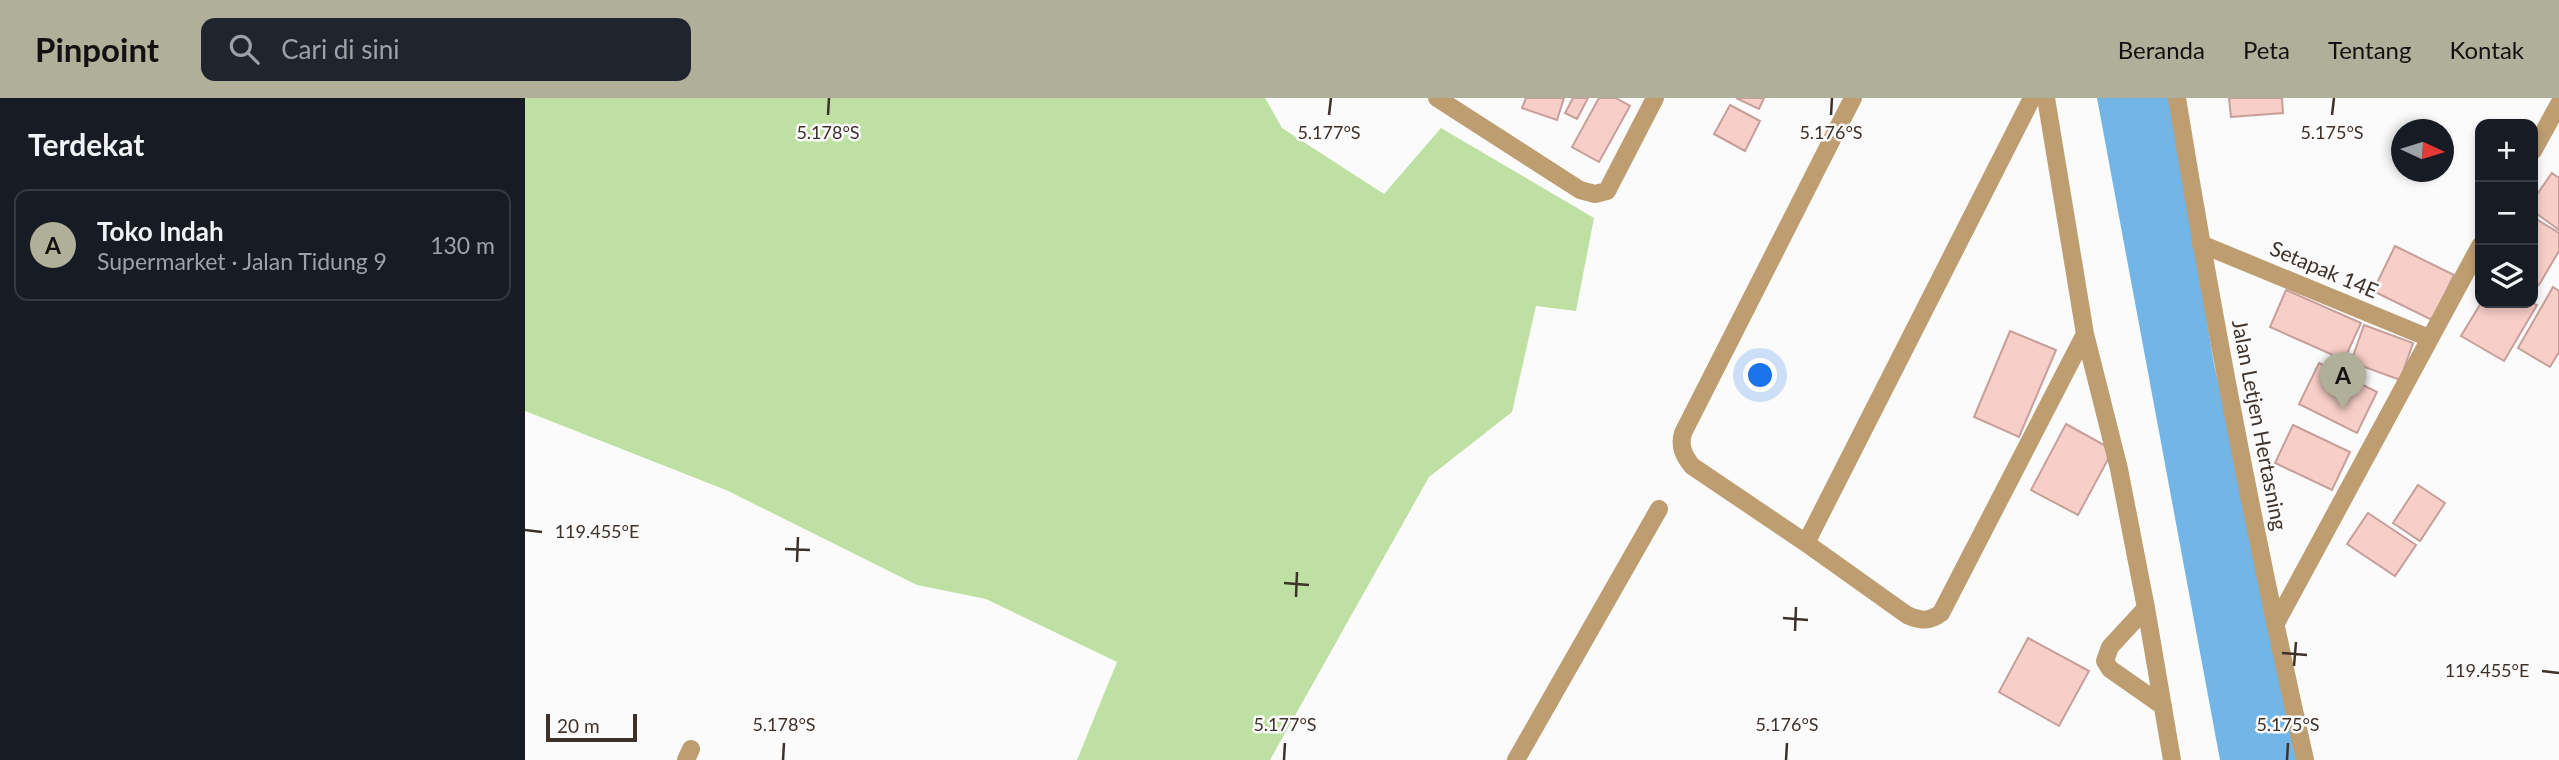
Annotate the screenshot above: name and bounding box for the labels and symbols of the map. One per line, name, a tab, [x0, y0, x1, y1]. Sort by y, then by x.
north arrow	[2391, 119, 2454, 182]
text: 5.178°S	[796, 121, 860, 143]
text: 5.177°S	[1297, 121, 1361, 143]
text: 5.176°S	[1799, 121, 1863, 143]
text: 5.175°S	[2300, 121, 2364, 143]
street label: Setapak 14E	[2267, 235, 2382, 303]
street label: Jalan Letjen Hertasning	[2228, 317, 2293, 532]
pin: A	[2320, 352, 2366, 410]
your location	[1743, 358, 1777, 392]
text: 119.455°E	[555, 520, 639, 542]
text: 119.455°E	[2445, 659, 2529, 681]
scale bar	[546, 711, 637, 743]
text: 5.178°S	[752, 713, 816, 735]
text: 5.177°S	[1253, 713, 1317, 735]
text: 5.176°S	[1755, 713, 1819, 735]
text: 5.175°S	[2256, 713, 2320, 735]

